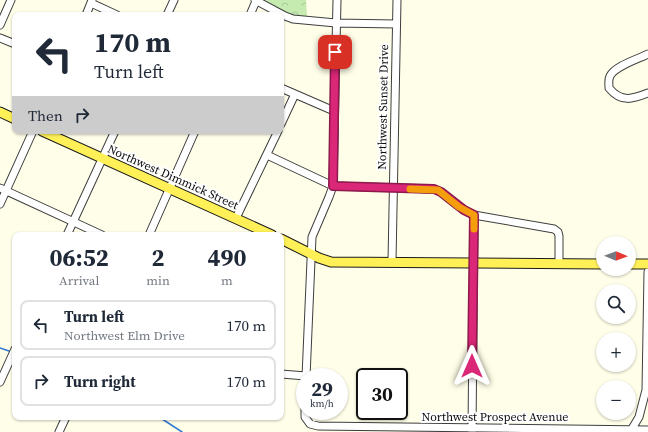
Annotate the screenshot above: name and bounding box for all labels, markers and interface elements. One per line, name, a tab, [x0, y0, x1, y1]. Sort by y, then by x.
text: 170 m	[94, 23, 171, 61]
icon: left	[28, 28, 80, 80]
pin	[318, 35, 352, 69]
icon: arrive	[324, 41, 346, 63]
street label: Northwest Sunset Drive	[374, 44, 392, 170]
text: Turn left	[94, 59, 164, 84]
icon: right	[71, 104, 93, 126]
text: Then	[28, 105, 63, 126]
street label: Northwest Dimmick Street	[105, 141, 241, 213]
north arrow	[596, 236, 636, 276]
map controls	[596, 236, 636, 420]
text: 06:52	[50, 241, 109, 274]
text: 2	[152, 241, 165, 274]
text: 490	[207, 241, 246, 274]
text: Arrival	[59, 272, 99, 289]
text: min	[146, 272, 170, 289]
text: m	[221, 272, 233, 289]
button: search	[596, 284, 636, 324]
text: Turn left	[64, 306, 124, 327]
icon: left	[30, 314, 52, 336]
text: 170 m	[226, 315, 266, 336]
text: Northwest Elm Drive	[64, 327, 185, 344]
button: +	[596, 332, 636, 372]
position arrow	[451, 345, 493, 387]
speed limit sign: 30	[356, 368, 408, 420]
icon: right	[30, 370, 52, 392]
text: Turn right	[64, 371, 136, 392]
text: 170 m	[226, 371, 266, 392]
text: 29	[311, 375, 333, 403]
button: −	[596, 380, 636, 420]
text: km/h	[310, 397, 334, 410]
street label: Northwest Prospect Avenue	[422, 409, 568, 425]

